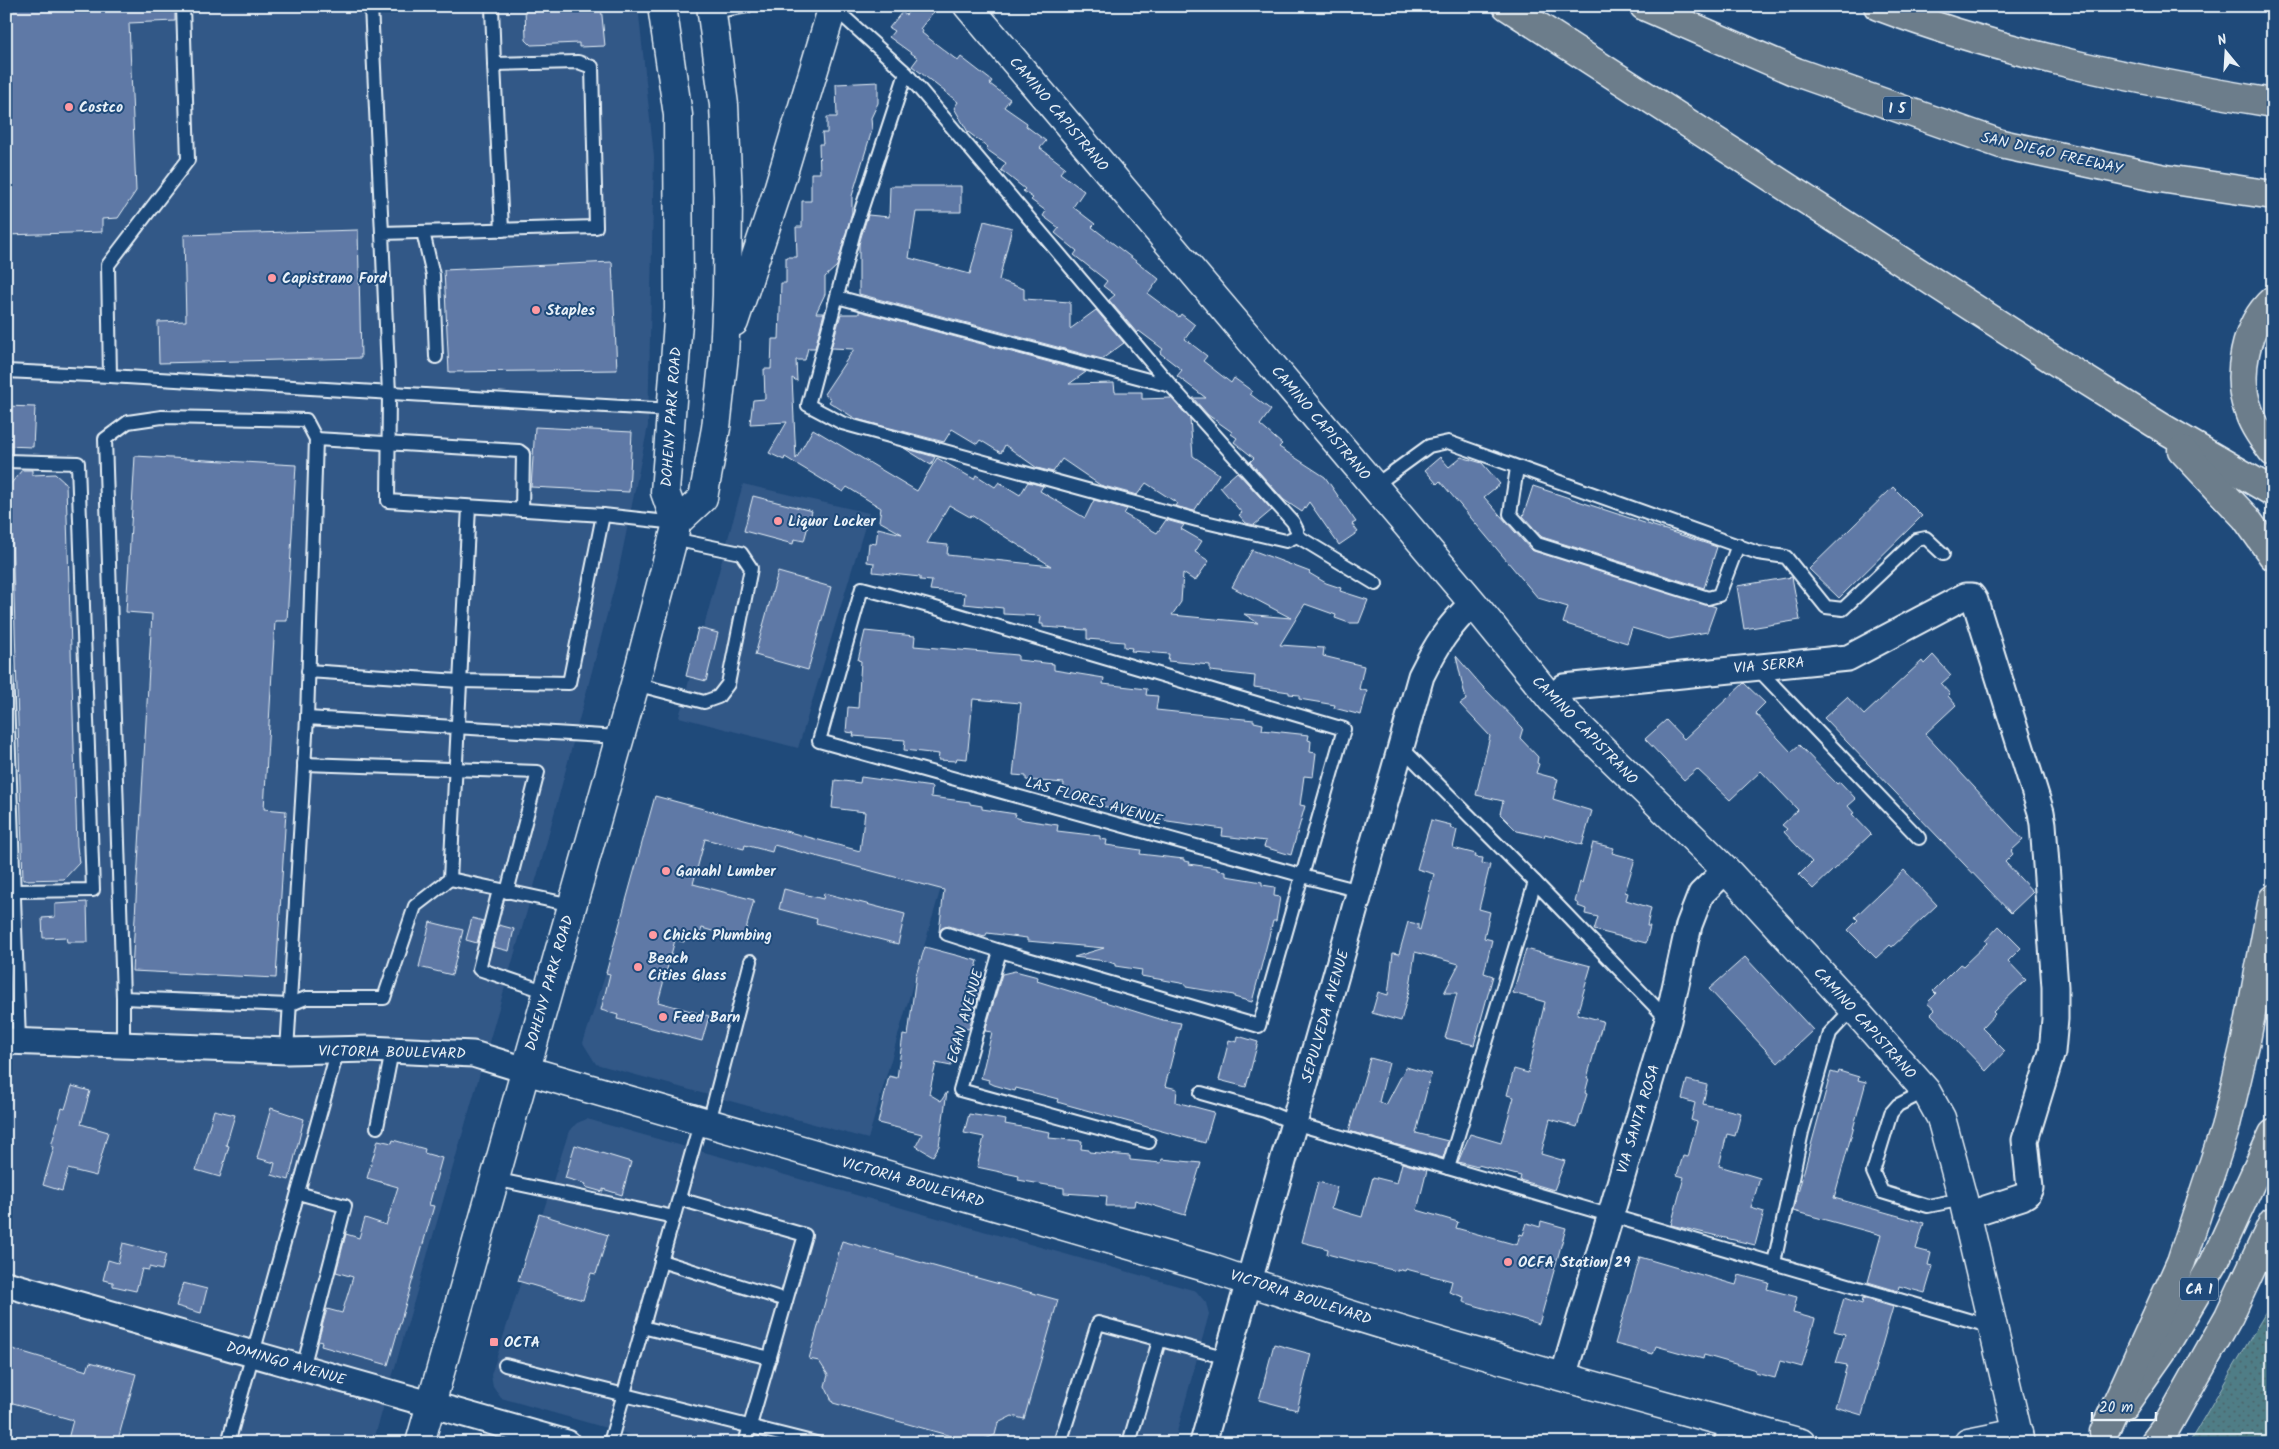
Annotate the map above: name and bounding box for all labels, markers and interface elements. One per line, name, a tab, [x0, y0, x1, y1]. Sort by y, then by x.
north arrow	[2202, 28, 2252, 78]
text: N	[2215, 29, 2230, 52]
street label: CAMINO CAPISTRANO	[1003, 52, 1114, 178]
place label: Costco	[79, 96, 123, 120]
road number: I 5	[1883, 96, 1911, 120]
marker: Costco	[63, 101, 75, 113]
street label: SAN DIEGO FREEWAY	[1979, 126, 2126, 182]
place label: Capistrano Ford	[282, 267, 388, 291]
marker: Capistrano Ford	[266, 272, 278, 284]
place label: Staples	[546, 299, 595, 323]
marker: Staples	[530, 304, 542, 316]
street label: DOHENY PARK ROAD	[655, 346, 689, 488]
street label: CAMINO CAPISTRANO	[1265, 361, 1376, 487]
place label: Liquor Locker	[788, 510, 876, 534]
marker: Liquor Locker	[772, 515, 784, 527]
street label: VIA SERRA	[1733, 651, 1806, 681]
street label: CAMINO CAPISTRANO	[1526, 671, 1643, 791]
street label: LAS FLORES AVENUE	[1022, 771, 1166, 833]
place label: Ganahl Lumber	[676, 860, 776, 884]
marker: Ganahl Lumber	[660, 865, 672, 877]
street label: DOHENY PARK ROAD	[519, 912, 581, 1054]
place label: Chicks Plumbing	[663, 924, 772, 948]
marker: Chicks Plumbing	[647, 929, 659, 941]
street label: SEPULVEDA AVENUE	[1295, 946, 1357, 1086]
place label: Beach Cities Glass	[648, 947, 727, 988]
marker: Beach Cities Glass	[632, 961, 644, 973]
street label: CAMINO CAPISTRANO	[1807, 962, 1921, 1085]
street label: EGAN AVENUE	[941, 965, 991, 1066]
place label: Feed Barn	[673, 1006, 740, 1030]
marker: Feed Barn	[657, 1011, 669, 1023]
street label: VICTORIA BOULEVARD	[318, 1040, 466, 1066]
street label: VIA SANTA ROSA	[1611, 1062, 1667, 1177]
street label: VICTORIA BOULEVARD	[838, 1151, 987, 1215]
place label: OCFA Station 29	[1518, 1251, 1631, 1275]
marker: OCFA Station 29	[1502, 1256, 1514, 1268]
street label: VICTORIA BOULEVARD	[1227, 1264, 1375, 1332]
road number: CA 1	[2180, 1278, 2218, 1300]
place label: OCTA	[504, 1331, 540, 1355]
street label: DOMINGO AVENUE	[223, 1335, 350, 1393]
marker: OCTA	[488, 1336, 500, 1348]
scale bar	[2092, 1389, 2155, 1421]
text: 20 m	[2099, 1396, 2133, 1420]

